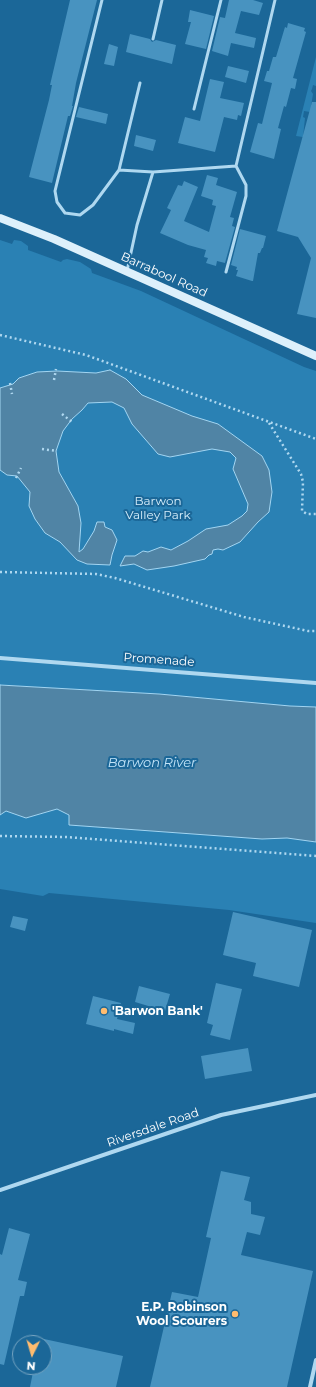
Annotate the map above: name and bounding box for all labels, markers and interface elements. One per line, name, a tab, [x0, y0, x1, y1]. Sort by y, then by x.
street label: Barrabool Road	[119, 249, 209, 301]
park label: Barwon Valley Park	[125, 494, 191, 522]
street label: Promenade	[123, 650, 195, 670]
water label: Barwon River	[108, 755, 196, 771]
place label: 'Barwon Bank'	[112, 1004, 203, 1018]
marker: 'Barwon Bank'	[99, 1006, 109, 1016]
street label: Riversdale Road	[105, 1106, 201, 1150]
place label: E.P. Robinson Wool Scourers	[136, 1300, 227, 1328]
marker: E.P. Robinson Wool Scourers	[230, 1309, 240, 1319]
north arrow	[12, 1335, 52, 1375]
text: N	[26, 1359, 36, 1373]

